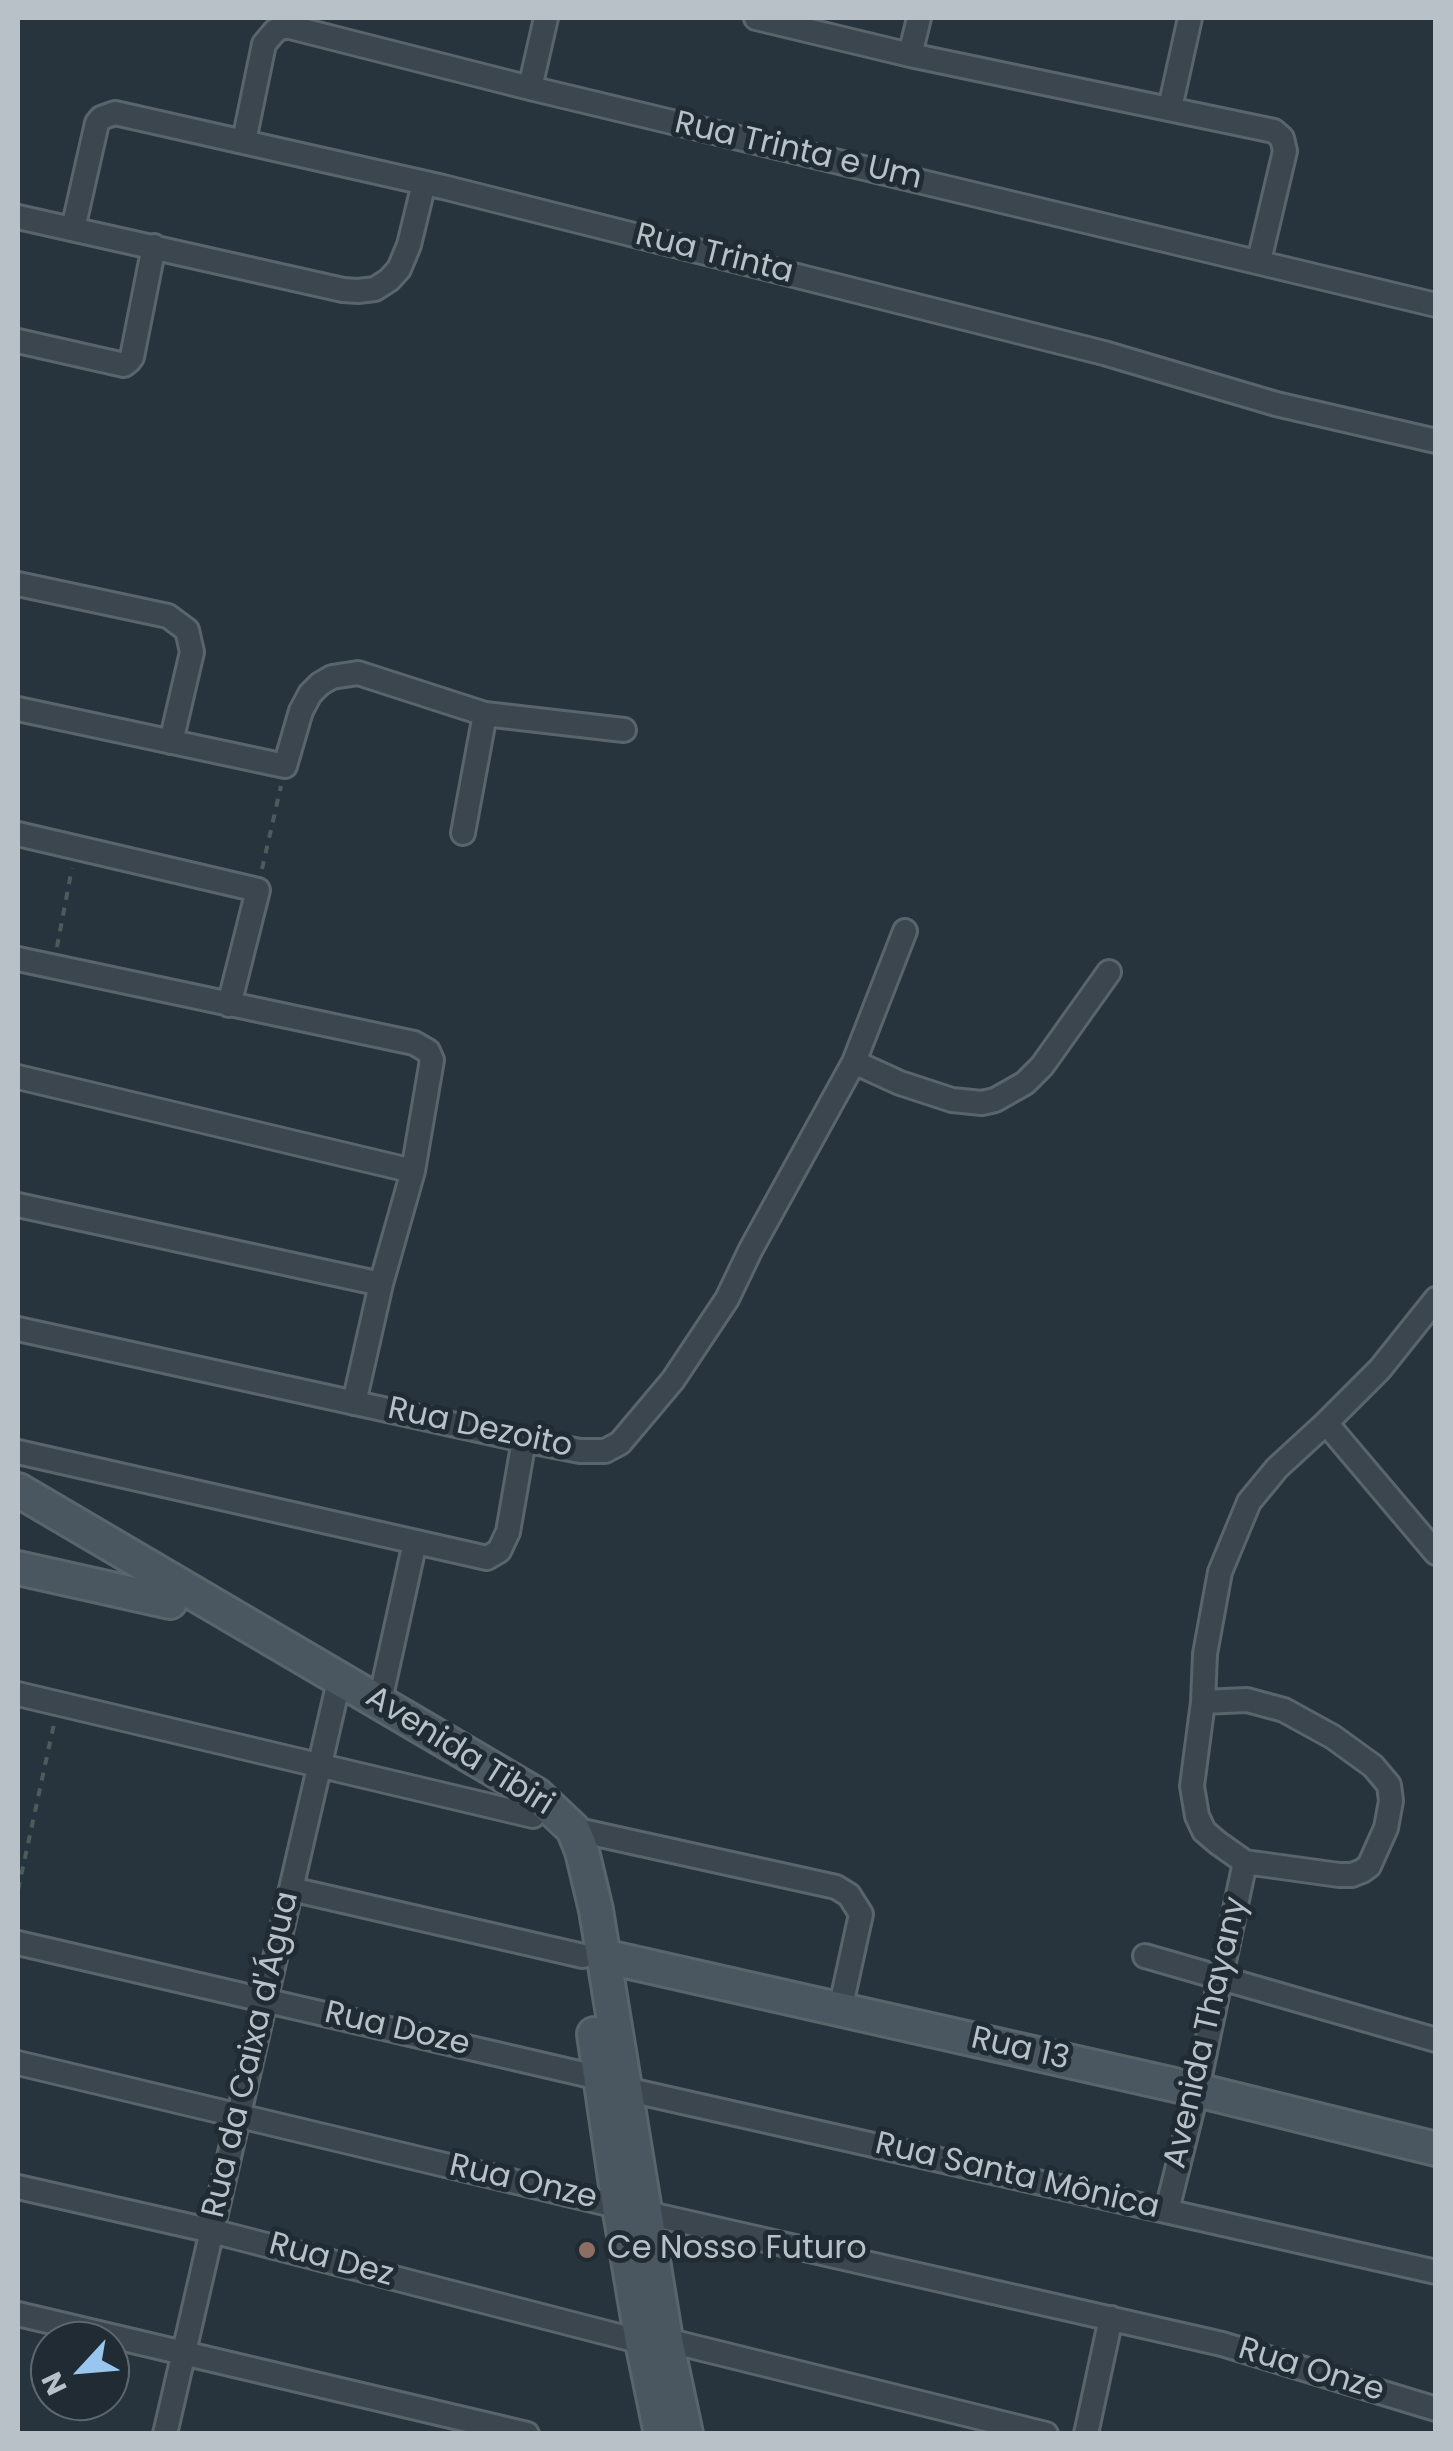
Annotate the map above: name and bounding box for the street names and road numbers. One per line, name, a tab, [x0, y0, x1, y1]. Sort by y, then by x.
street label: Rua Trinta e Um	[671, 105, 925, 199]
street label: Rua Trinta	[631, 217, 797, 293]
street label: Rua Dezoito	[384, 1391, 576, 1467]
street label: Avenida Tibiri	[358, 1679, 560, 1825]
street label: Rua da Caixa d'Água	[196, 1888, 308, 2222]
street label: Avenida Thayany	[1157, 1894, 1257, 2172]
street label: Rua Doze	[321, 1995, 473, 2065]
street label: Rua 13	[967, 2020, 1073, 2080]
street label: Rua Santa Mônica	[871, 2126, 1163, 2228]
street label: Rua Onze	[446, 2147, 600, 2219]
street label: Rua Dez	[265, 2226, 397, 2296]
street label: Rua Onze	[1234, 2331, 1388, 2411]

